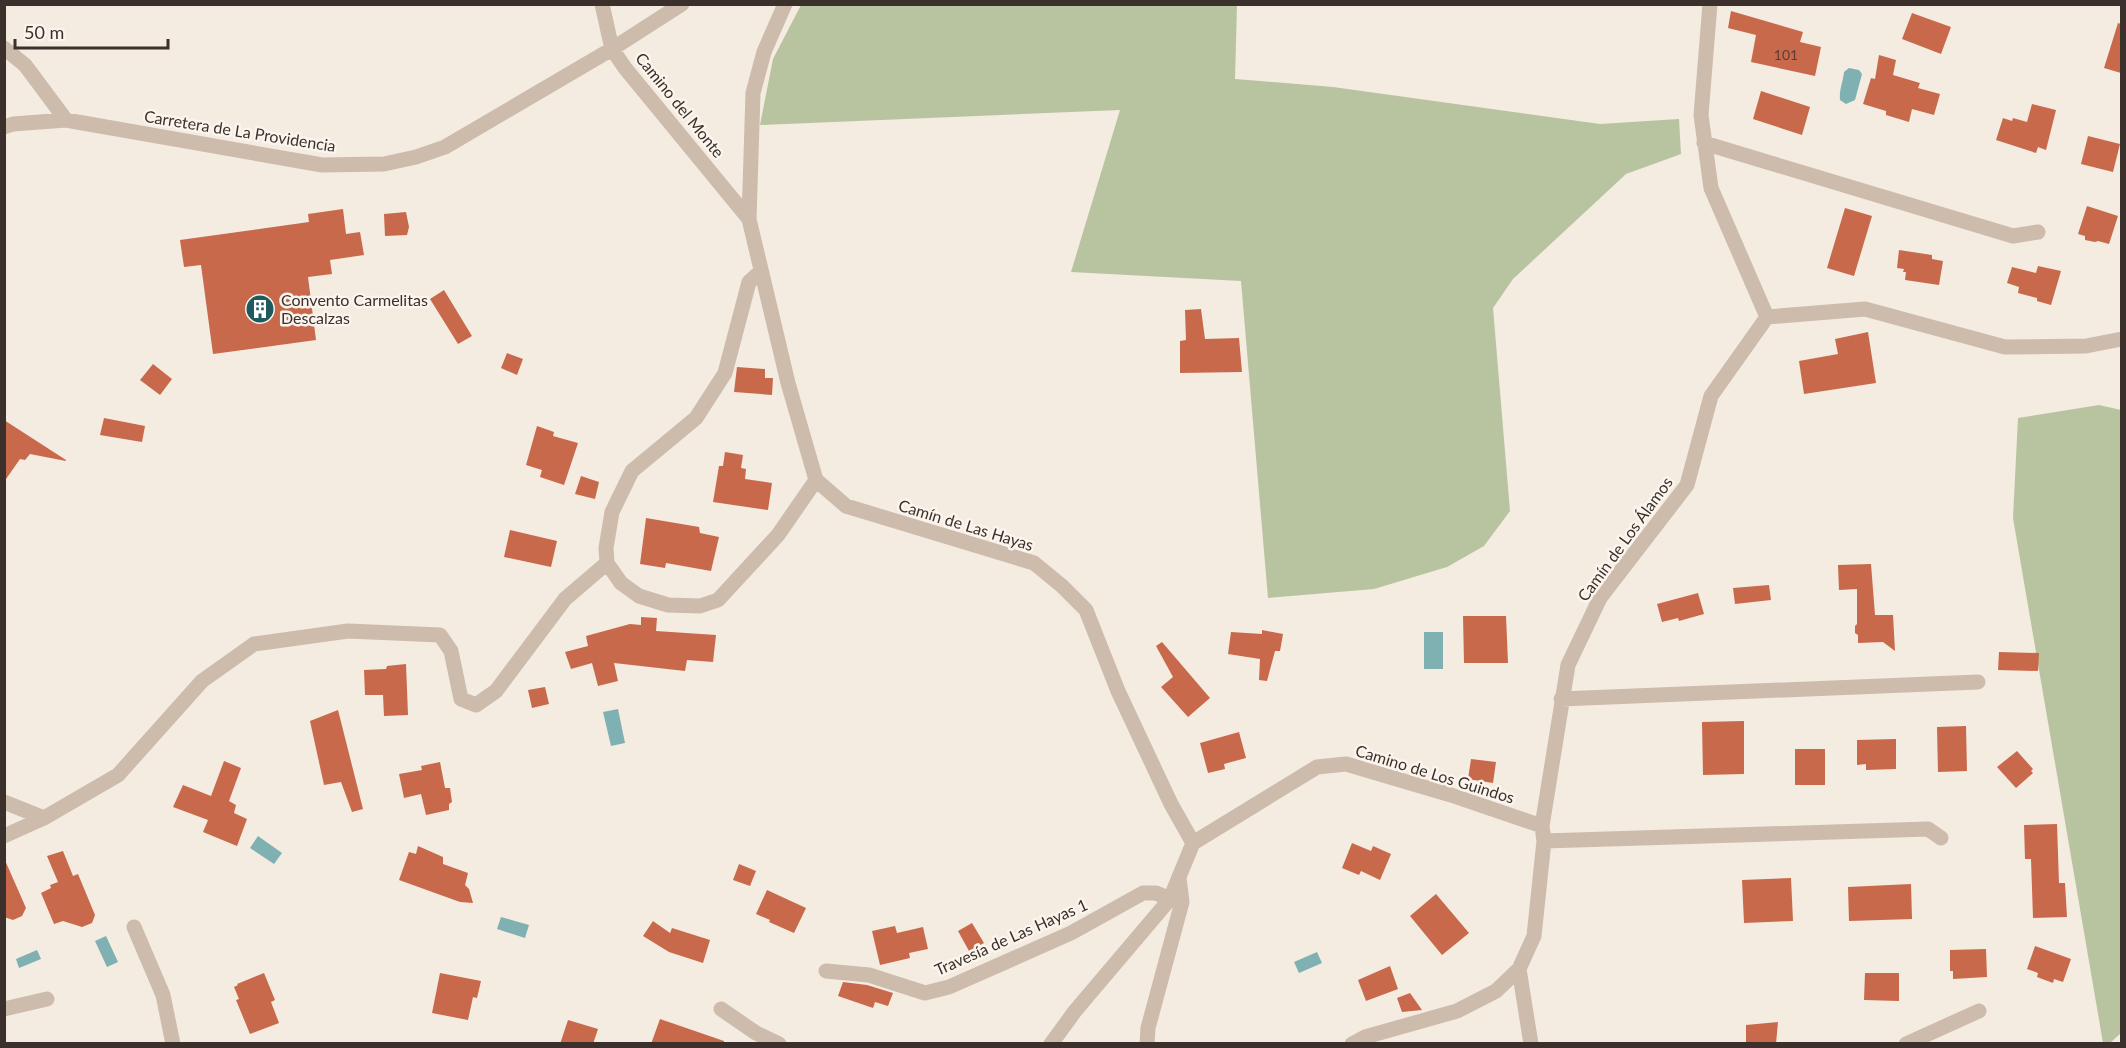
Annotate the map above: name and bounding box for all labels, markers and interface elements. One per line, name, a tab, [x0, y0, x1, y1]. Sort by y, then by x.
scale bar	[15, 12, 168, 50]
text: 50 m	[24, 21, 64, 43]
house number: 101	[1774, 46, 1798, 63]
street label: Camino del Monte	[632, 48, 729, 161]
street label: Carretera de La Providencia	[143, 106, 337, 155]
place label: Convento Carmelitas Descalzas	[281, 290, 428, 327]
building icon: Convento Carmelitas Descalzas	[244, 293, 276, 325]
street label: Camín de Los Álamos	[1573, 473, 1676, 605]
street label: Camín de Las Hayas	[896, 495, 1036, 554]
street label: Camino de Los Guindos	[1353, 740, 1517, 807]
street label: Travesía de Las Hayas 1	[931, 894, 1090, 979]

